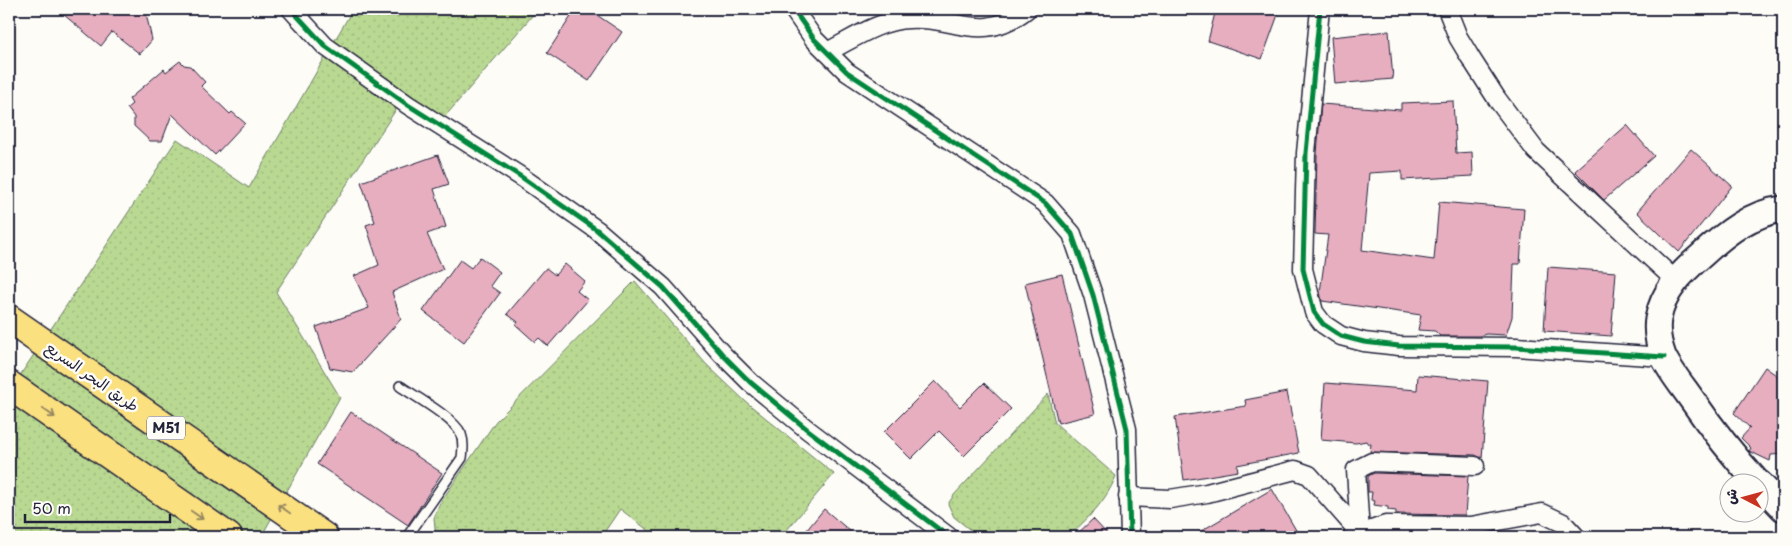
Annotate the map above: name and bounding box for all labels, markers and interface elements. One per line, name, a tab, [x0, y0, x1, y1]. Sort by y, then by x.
street label: طريق البحر السريع	[41, 335, 144, 417]
one-way arrow	[42, 408, 56, 418]
road number: M51	[147, 416, 185, 439]
north arrow	[1720, 474, 1770, 524]
text: ش	[1719, 488, 1742, 505]
scale bar	[25, 491, 170, 523]
text: 50 m	[32, 496, 71, 519]
one-way arrow	[277, 504, 291, 514]
one-way arrow	[190, 510, 204, 520]

